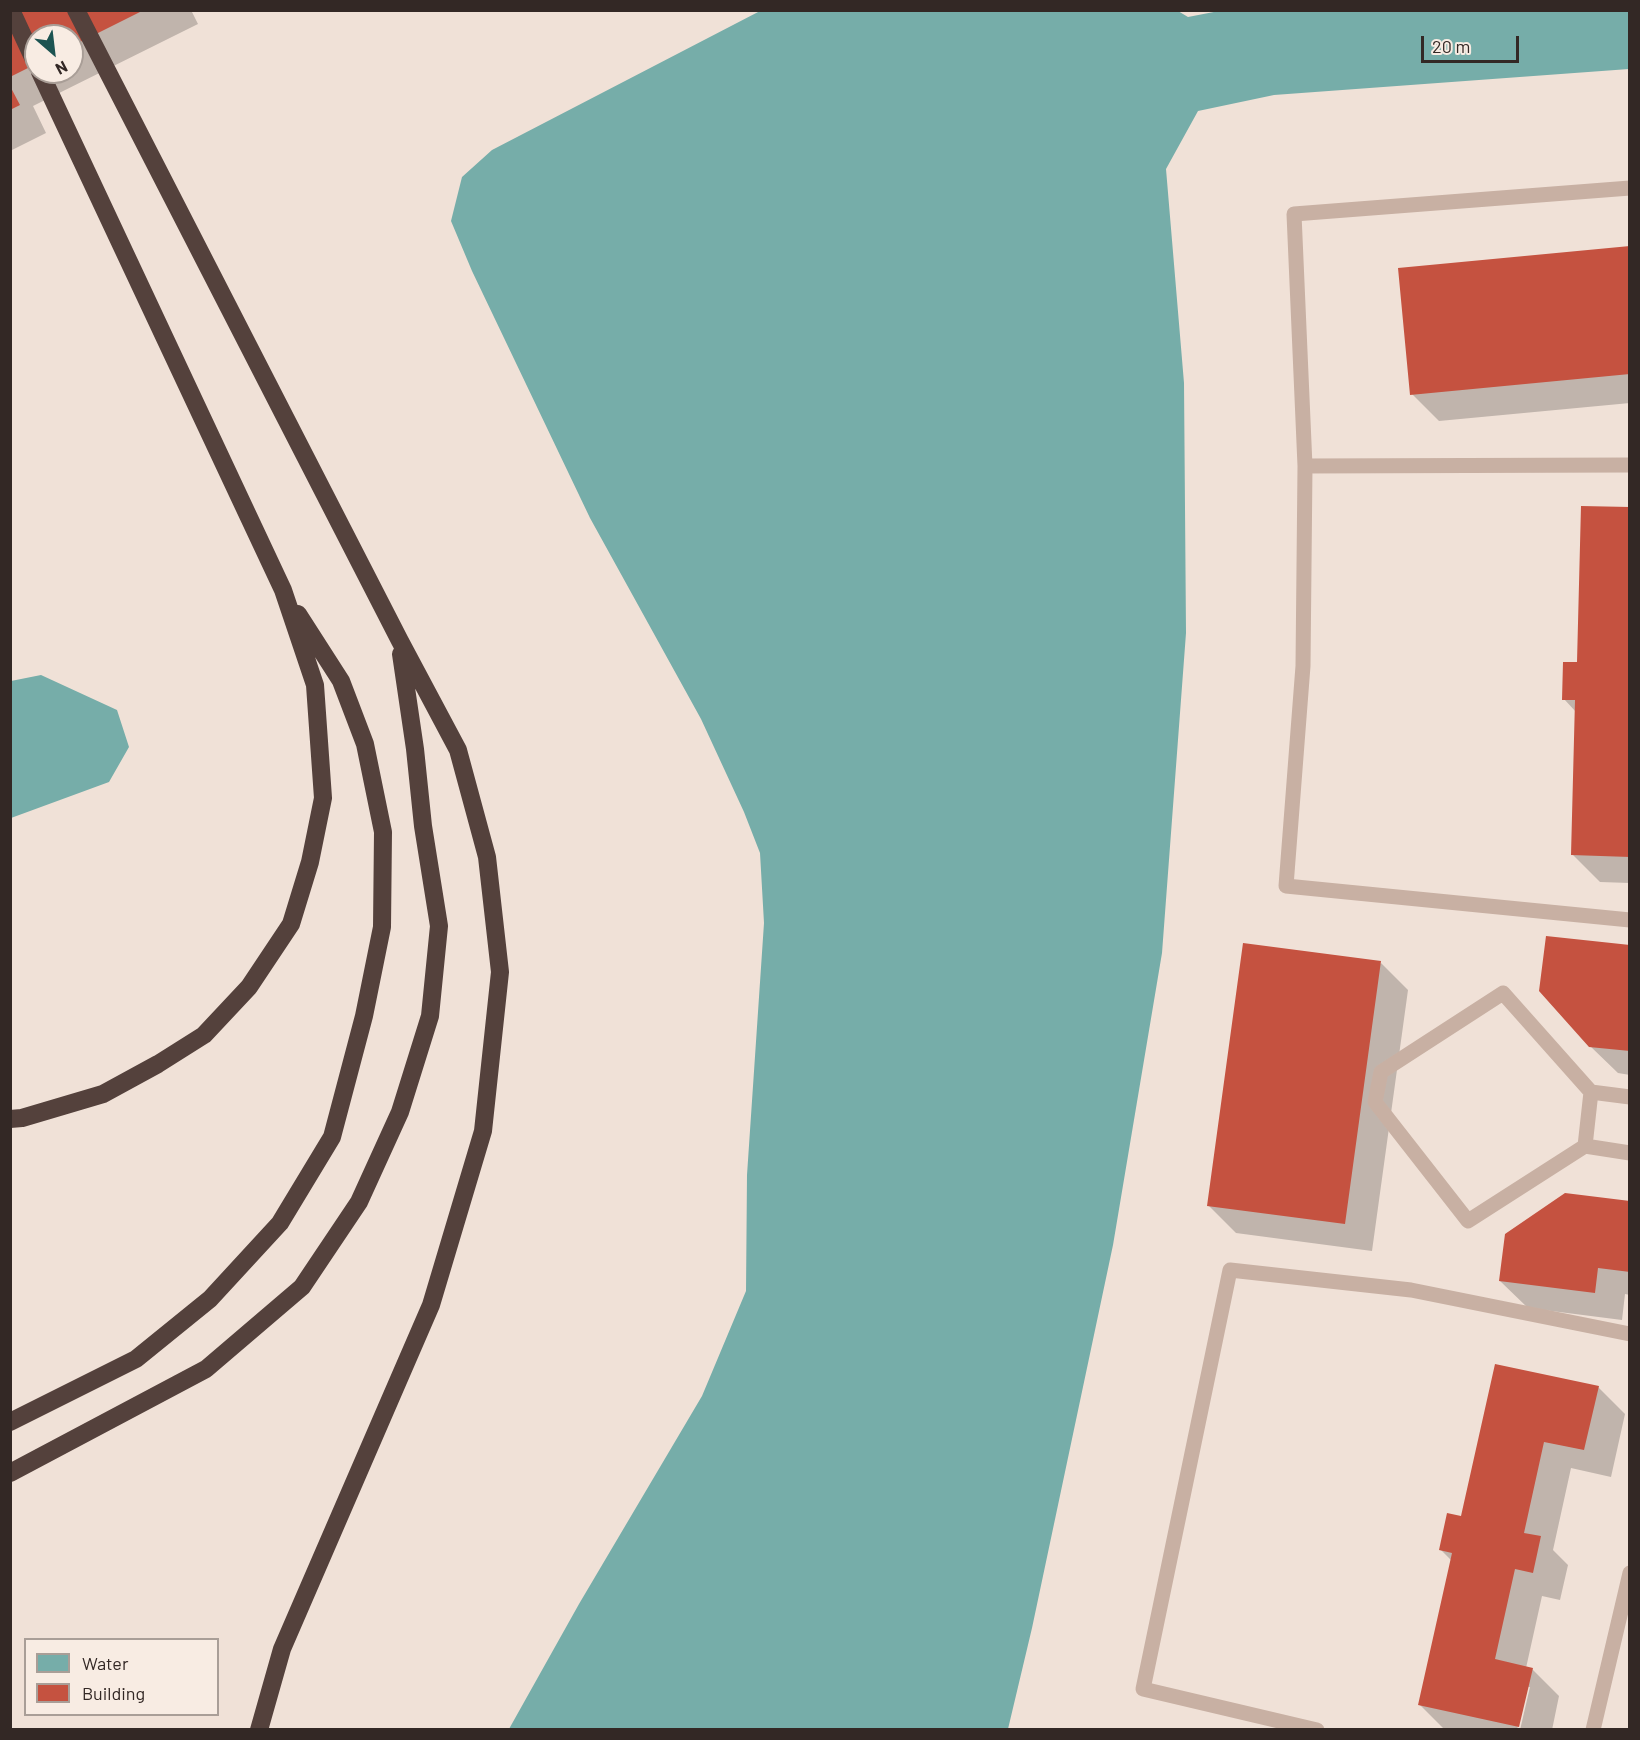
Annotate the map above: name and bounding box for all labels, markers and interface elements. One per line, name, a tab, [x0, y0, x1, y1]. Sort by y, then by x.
north arrow	[24, 24, 84, 84]
scale bar	[1424, 24, 1522, 62]
text: 20 m	[1432, 35, 1470, 57]
text: N	[53, 58, 71, 79]
legend	[24, 1638, 219, 1716]
text: Water	[82, 1652, 129, 1674]
text: Building	[82, 1682, 145, 1704]

